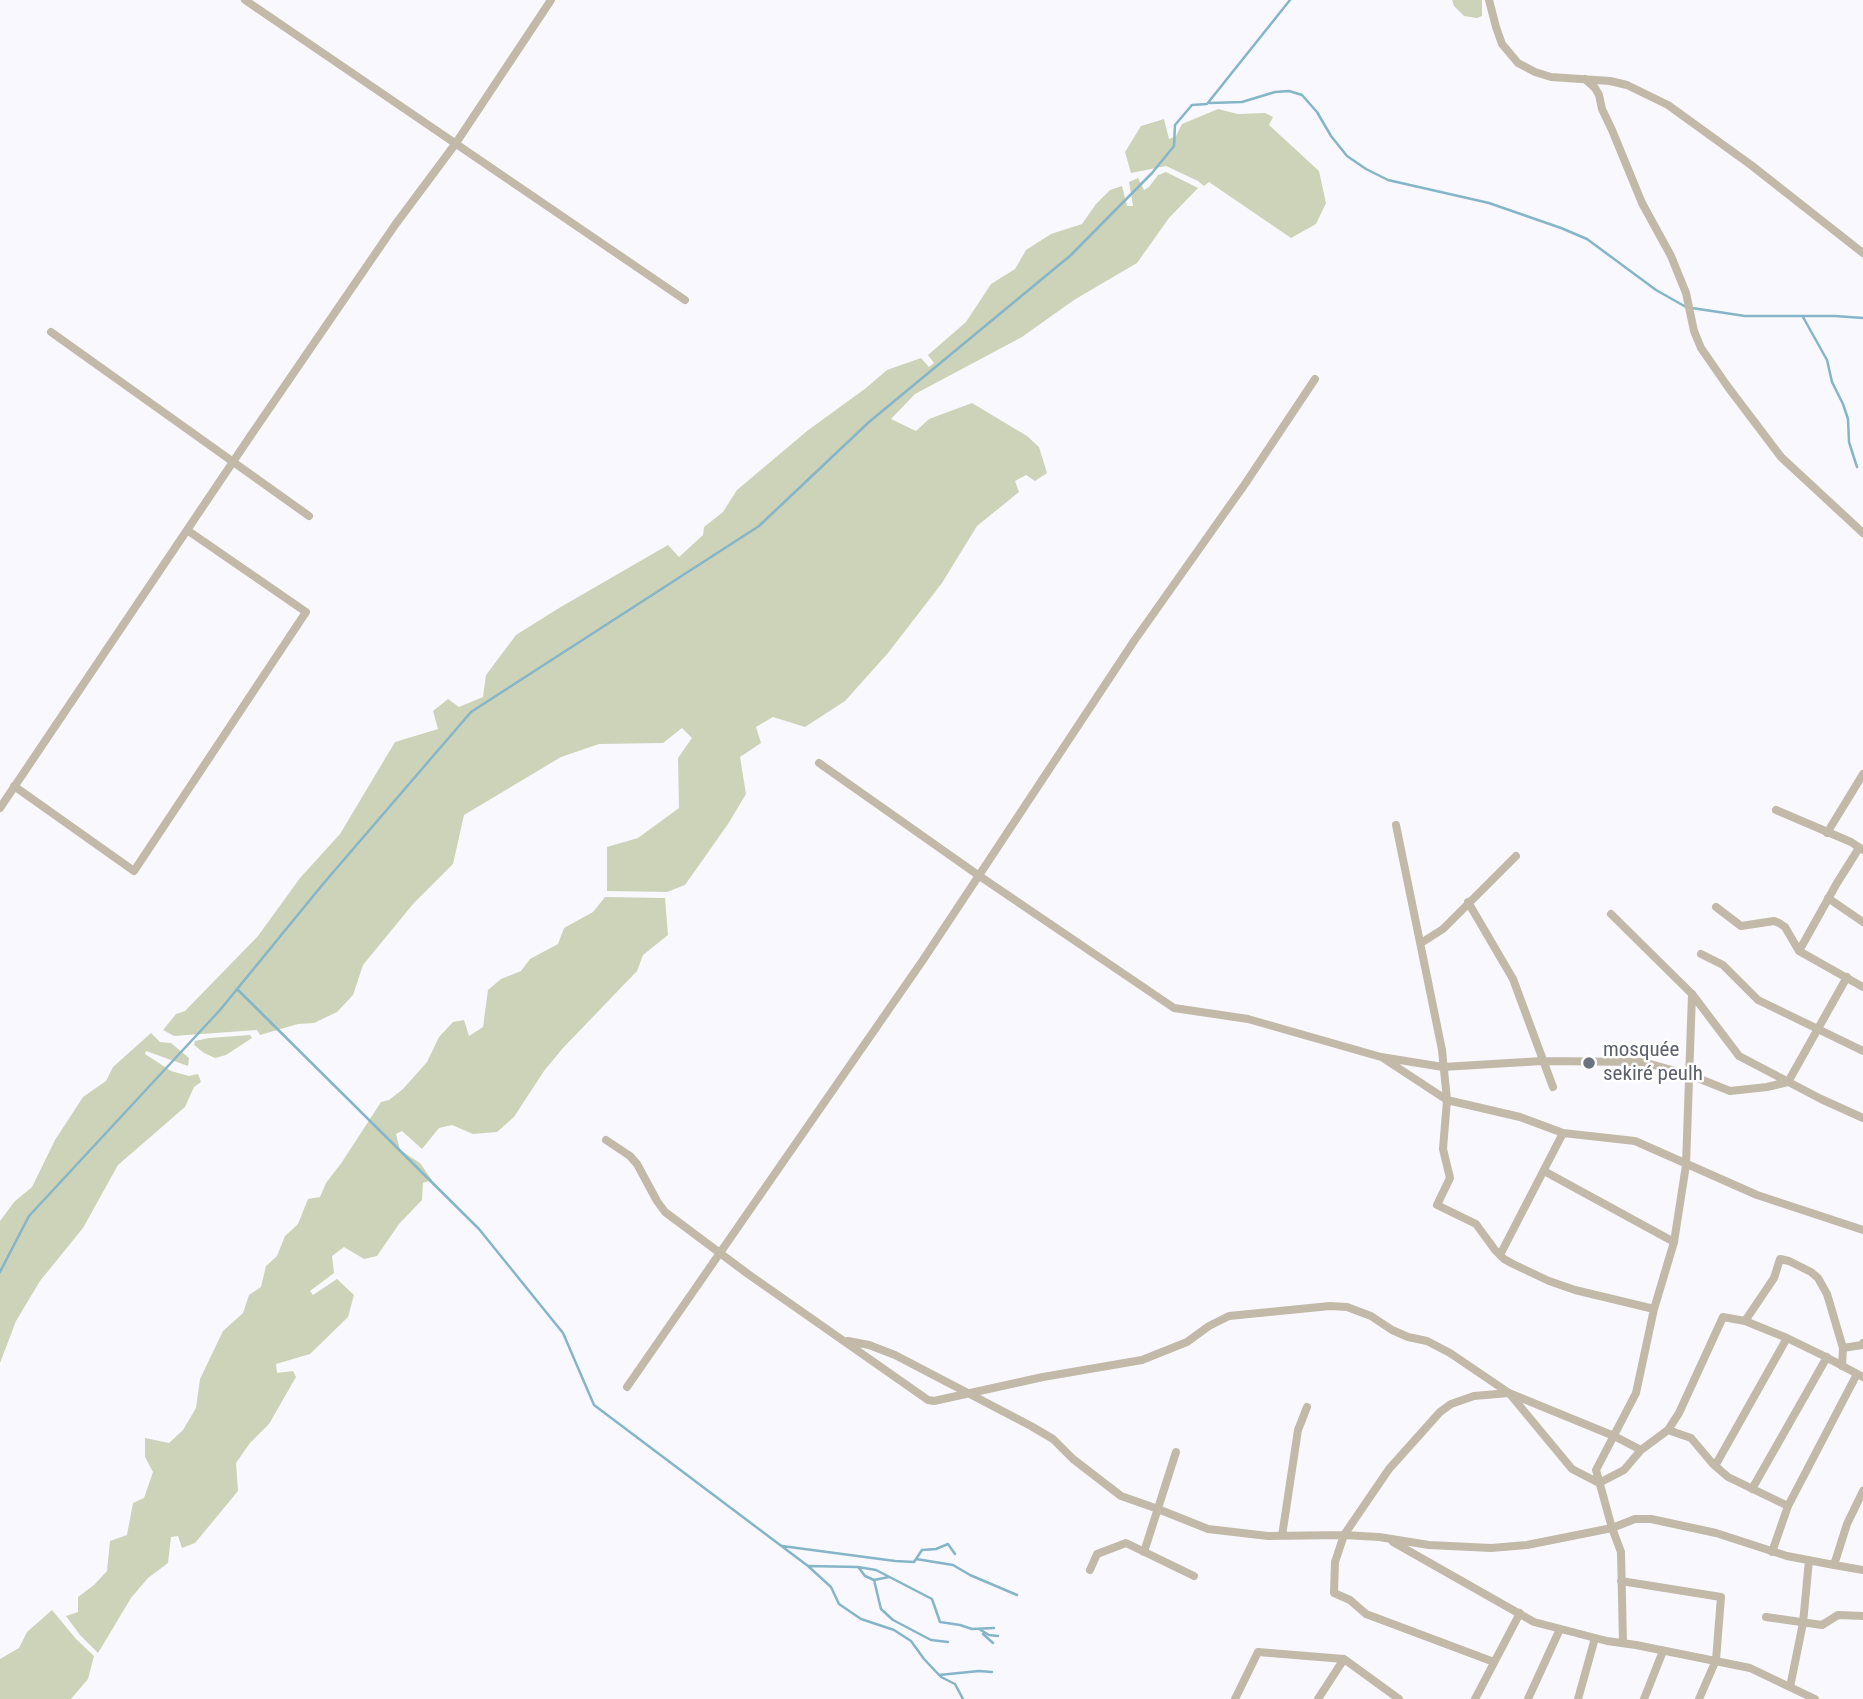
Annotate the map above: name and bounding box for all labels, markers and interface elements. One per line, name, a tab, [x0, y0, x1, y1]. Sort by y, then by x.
place label: mosquée sekiré peulh	[1603, 1038, 1703, 1088]
marker: mosquée sekiré peulh	[1581, 1055, 1597, 1071]

